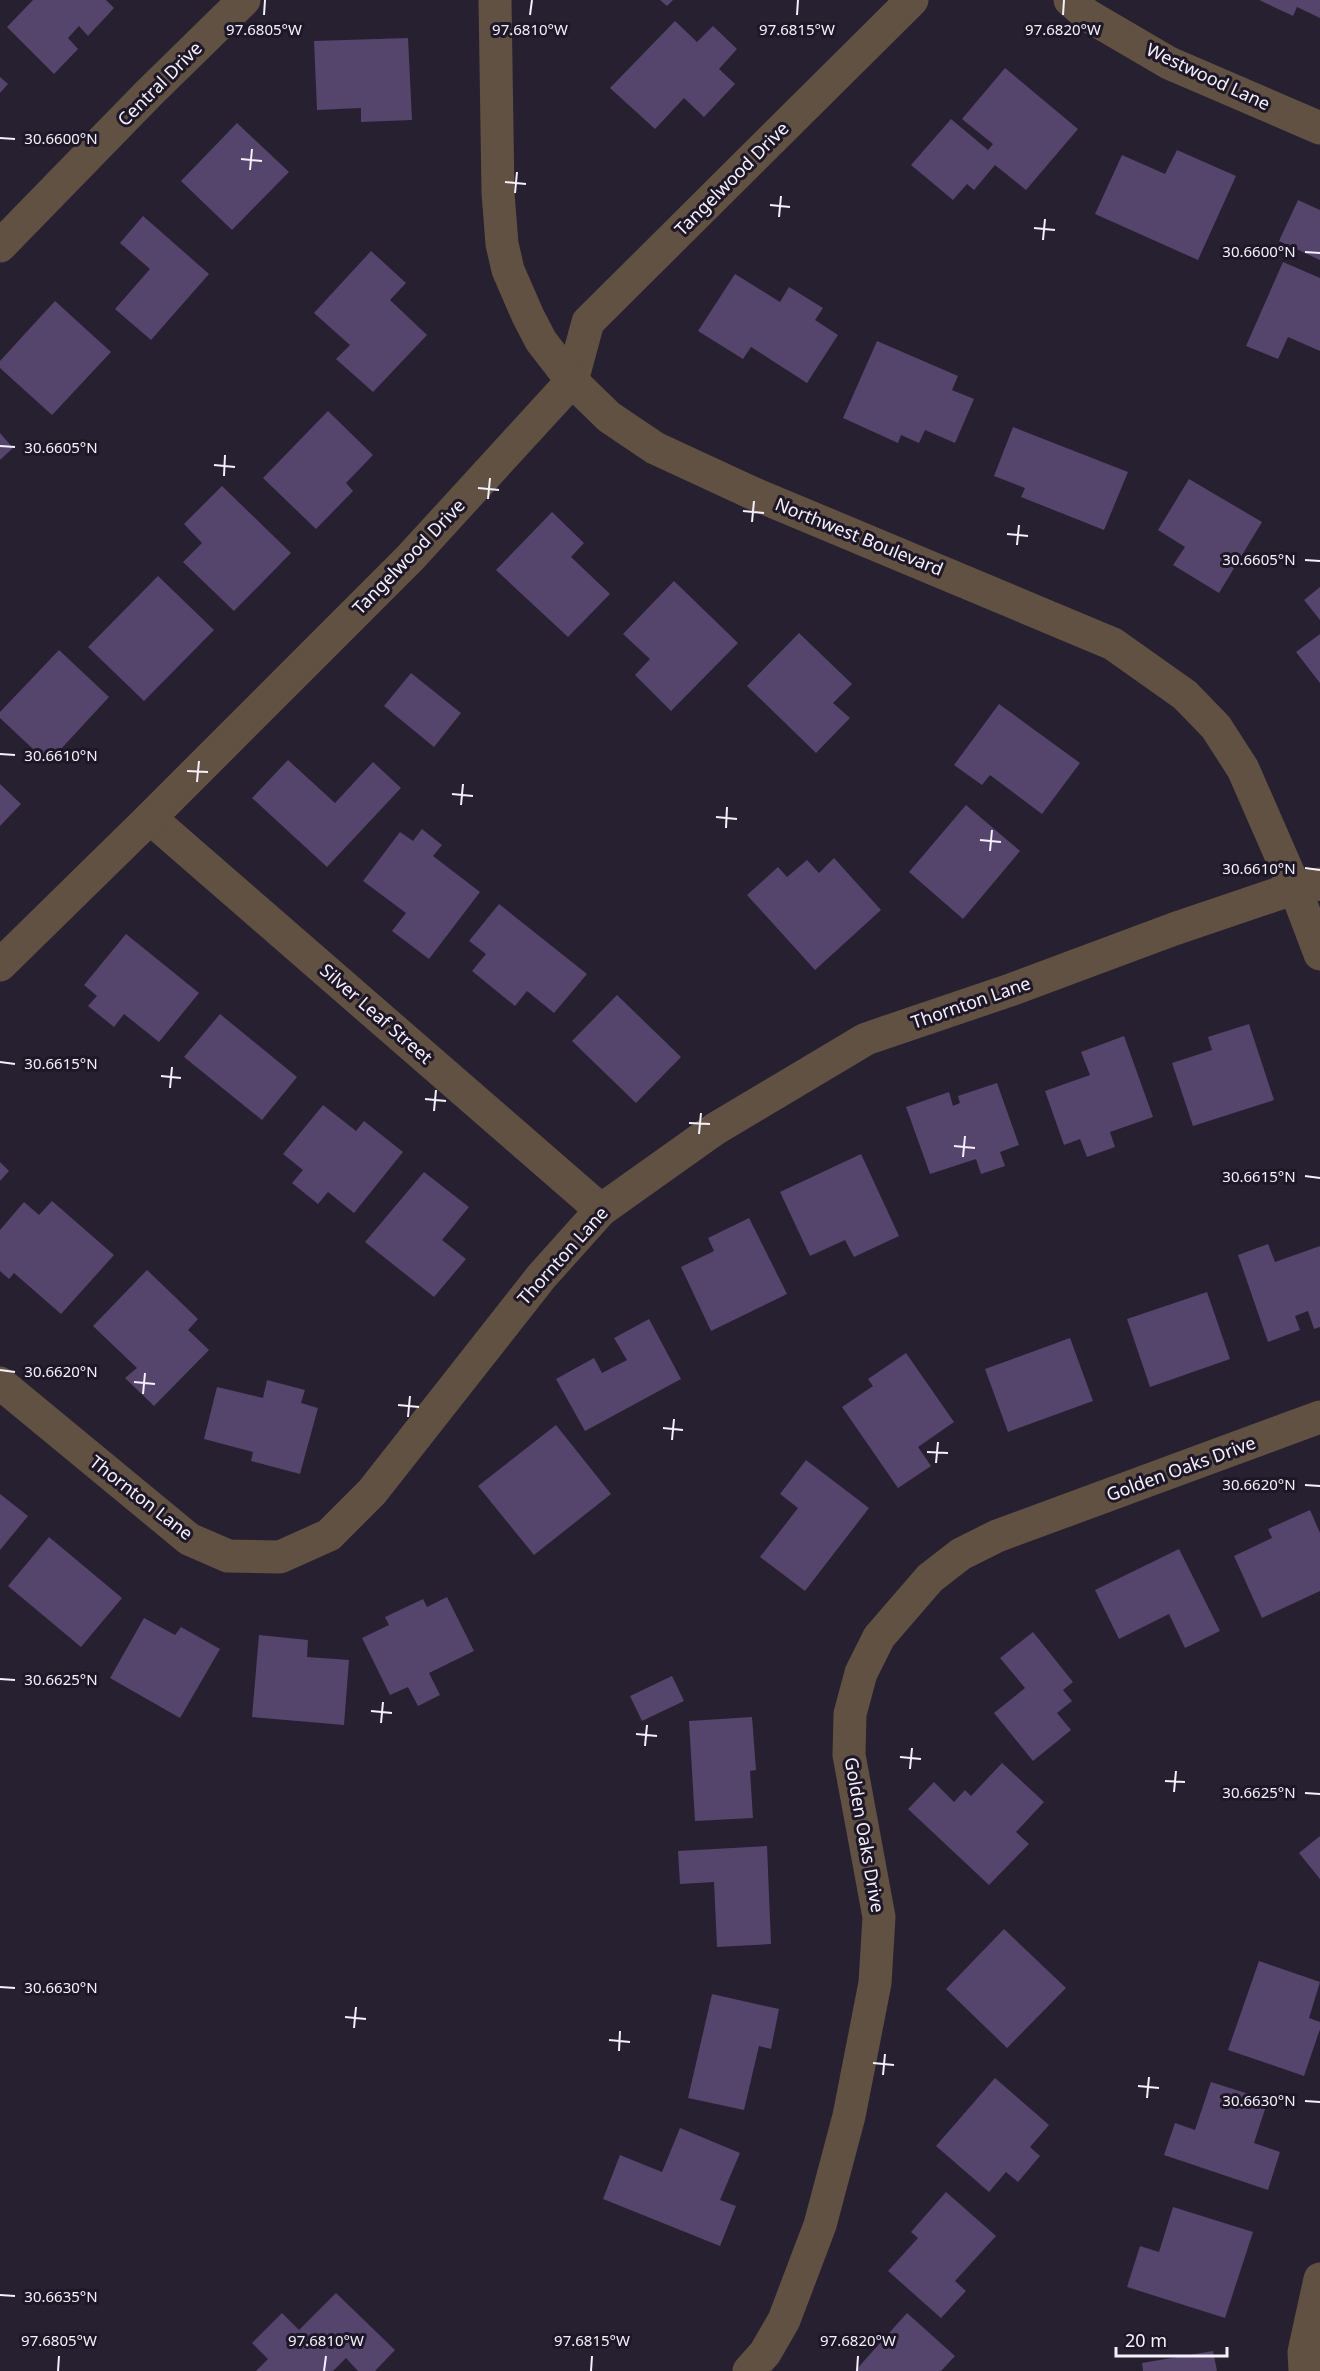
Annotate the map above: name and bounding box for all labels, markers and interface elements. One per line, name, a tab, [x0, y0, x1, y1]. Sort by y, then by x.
text: 97.6805°W	[226, 19, 302, 39]
text: 97.6810°W	[492, 19, 568, 39]
text: 97.6815°W	[759, 19, 835, 39]
text: 97.6820°W	[1025, 19, 1101, 39]
street label: Central Drive	[112, 36, 207, 131]
street label: Westwood Lane	[1143, 37, 1274, 115]
street label: Tangelwood Drive	[669, 116, 793, 240]
text: 30.6600°N	[24, 128, 98, 148]
text: 30.6600°N	[1222, 241, 1296, 261]
text: 30.6605°N	[24, 437, 98, 457]
street label: Northwest Boulevard	[772, 491, 947, 581]
street label: Tangelwood Drive	[347, 493, 470, 619]
text: 30.6605°N	[1222, 549, 1296, 569]
text: 30.6610°N	[24, 745, 98, 765]
text: 30.6610°N	[1222, 858, 1296, 878]
street label: Silver Leaf Street	[315, 958, 438, 1069]
street label: Thornton Lane	[908, 970, 1033, 1034]
text: 30.6615°N	[24, 1053, 98, 1073]
text: 30.6615°N	[1222, 1166, 1296, 1186]
street label: Thornton Lane	[512, 1201, 613, 1310]
text: 30.6620°N	[24, 1361, 98, 1381]
street label: Golden Oaks Drive	[1103, 1430, 1259, 1506]
street label: Thornton Lane	[85, 1449, 198, 1545]
text: 30.6620°N	[1222, 1474, 1296, 1494]
text: 30.6625°N	[24, 1669, 98, 1689]
street label: Golden Oaks Drive	[840, 1755, 890, 1914]
text: 30.6625°N	[1222, 1782, 1296, 1802]
text: 30.6630°N	[24, 1977, 98, 1997]
text: 30.6630°N	[1222, 2090, 1296, 2110]
text: 30.6635°N	[24, 2286, 98, 2306]
scale bar	[1116, 2320, 1227, 2358]
text: 20 m	[1125, 2328, 1167, 2352]
text: 97.6805°W	[21, 2330, 97, 2350]
text: 97.6810°W	[288, 2330, 364, 2350]
text: 97.6815°W	[554, 2330, 630, 2350]
text: 97.6820°W	[820, 2330, 896, 2350]

